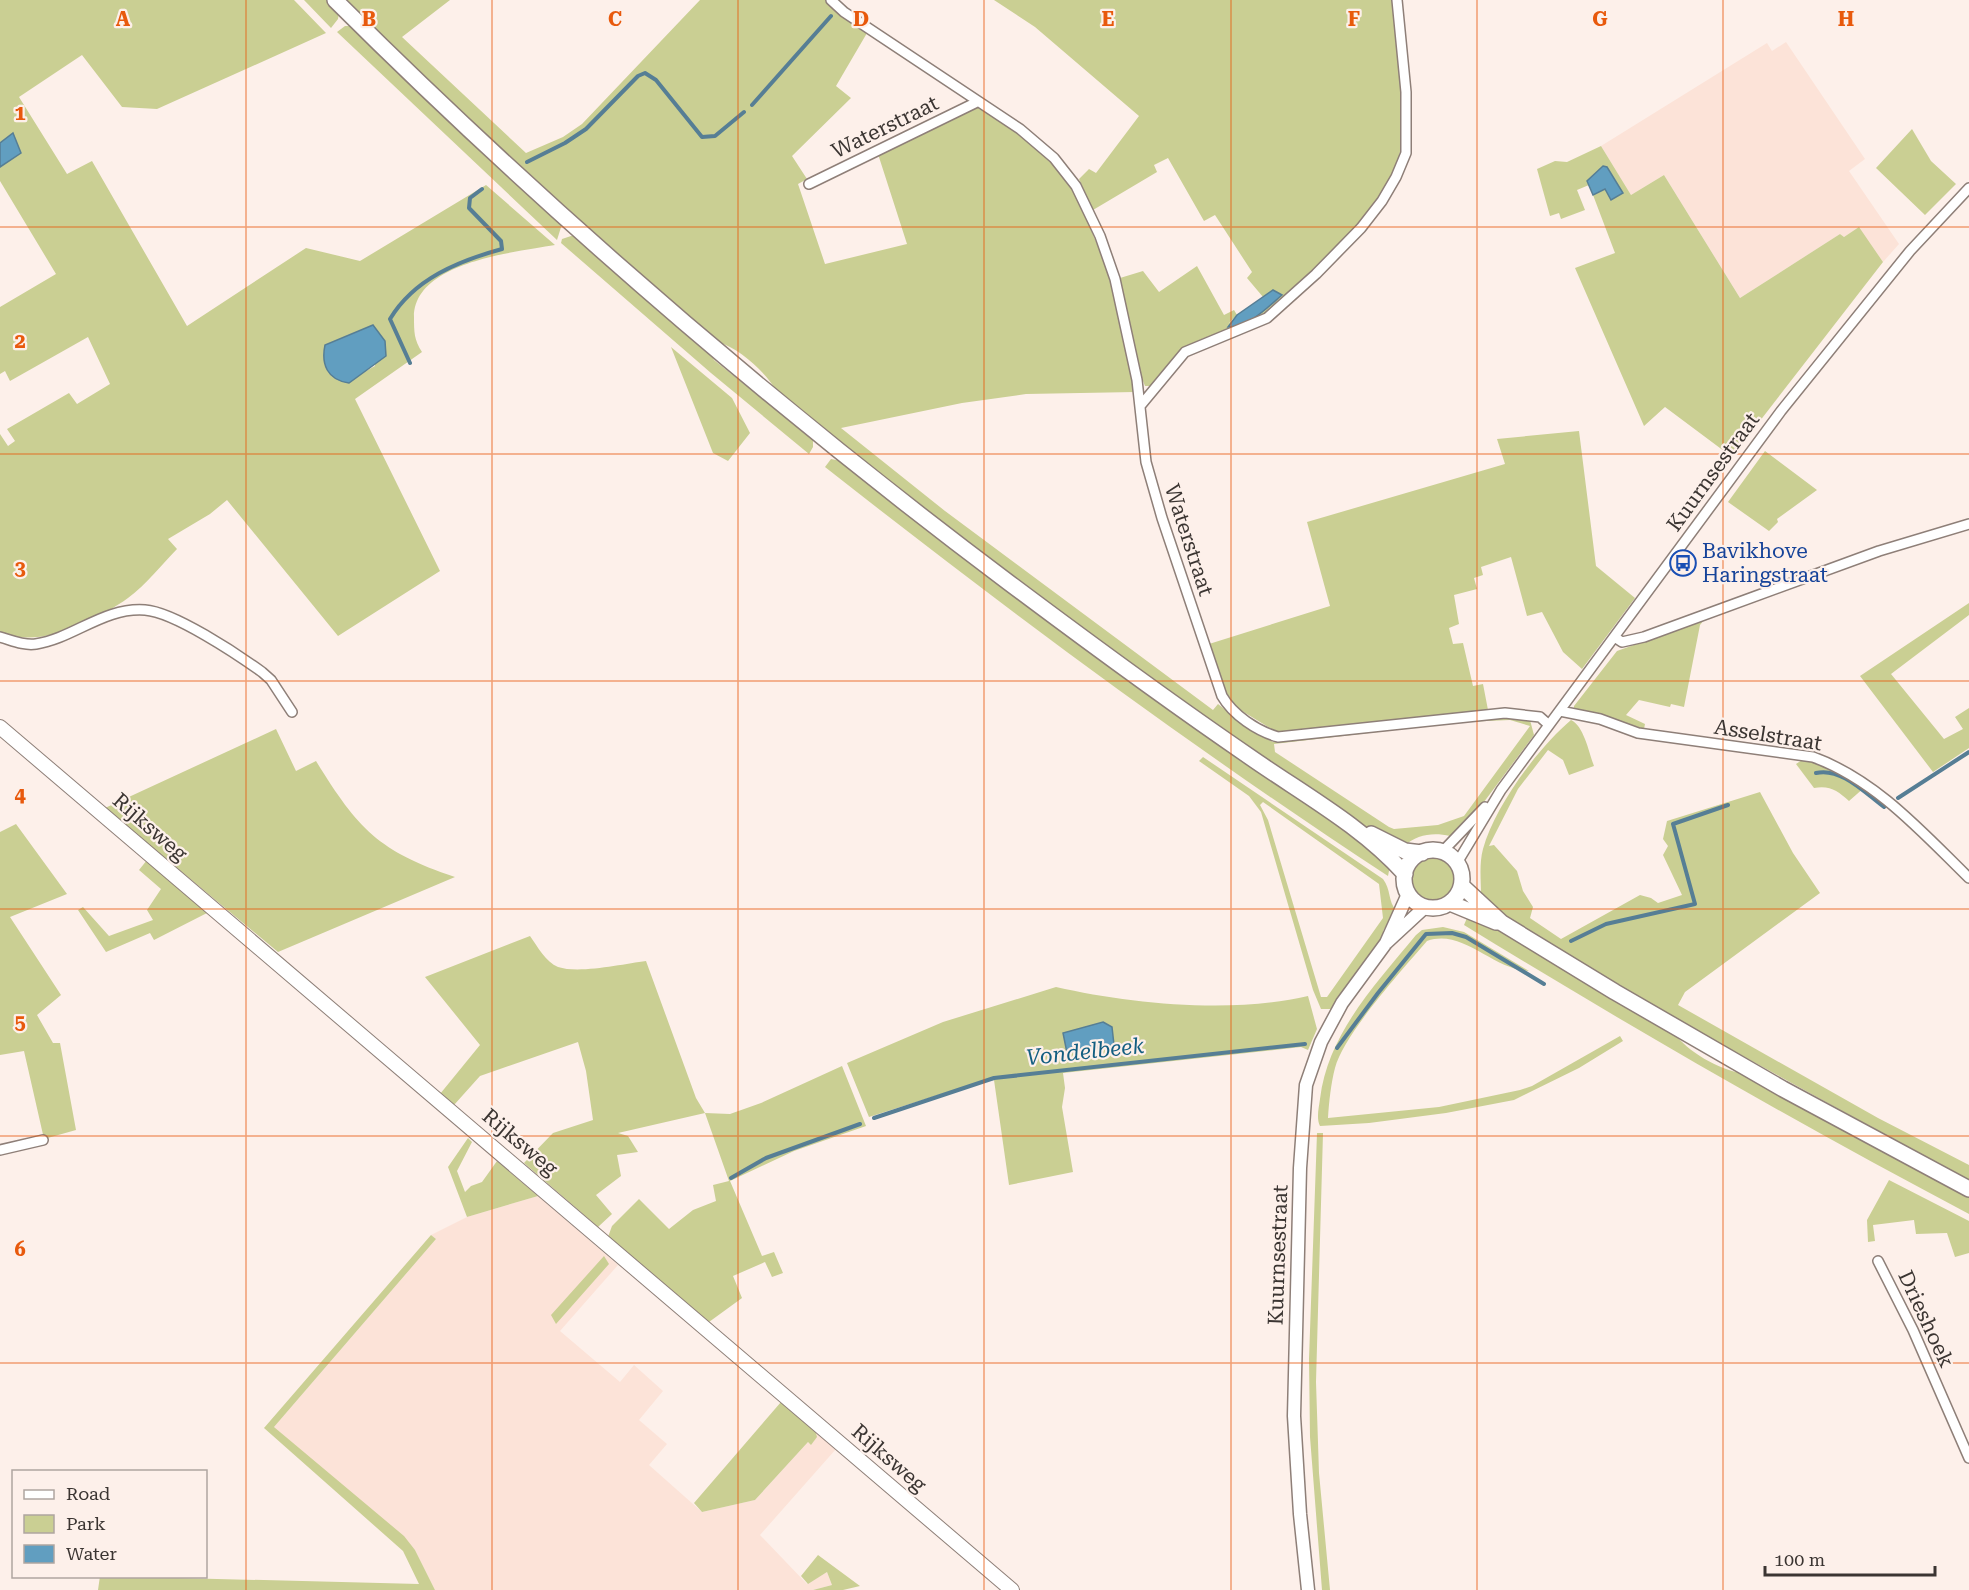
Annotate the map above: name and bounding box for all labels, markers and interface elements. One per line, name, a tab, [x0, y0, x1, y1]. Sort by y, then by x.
text: A	[116, 7, 131, 31]
text: B	[362, 7, 376, 31]
text: C	[608, 7, 622, 31]
text: D	[853, 7, 869, 31]
text: E	[1102, 7, 1115, 31]
text: F	[1348, 7, 1360, 31]
text: G	[1592, 7, 1608, 31]
text: H	[1838, 7, 1854, 31]
street label: Waterstraat	[828, 91, 942, 163]
text: 1	[14, 101, 26, 125]
text: 2	[14, 329, 26, 353]
street label: Kuurnsestraat	[1662, 408, 1764, 536]
street label: Waterstraat	[1160, 481, 1218, 599]
place label: Bavikhove Haringstraat	[1702, 539, 1828, 587]
bus stop icon: Bavikhove Haringstraat	[1668, 548, 1698, 578]
text: 3	[14, 556, 26, 580]
street label: Asselstraat	[1712, 715, 1824, 755]
text: 4	[14, 783, 26, 807]
street label: Rijksweg	[108, 788, 192, 866]
text: 5	[14, 1010, 26, 1034]
water label: Vondelbeek	[1025, 1033, 1145, 1070]
street label: Rijksweg	[477, 1104, 563, 1180]
street label: Kuurnsestraat	[1264, 1184, 1292, 1326]
text: 6	[14, 1237, 26, 1261]
street label: Drieshoek	[1893, 1267, 1959, 1371]
street label: Rijksweg	[847, 1419, 931, 1497]
legend	[12, 1470, 207, 1578]
text: Road	[66, 1483, 111, 1504]
text: Park	[66, 1513, 106, 1534]
scale bar	[1765, 1539, 1934, 1577]
text: Water	[66, 1543, 117, 1564]
text: 100 m	[1774, 1549, 1825, 1570]

